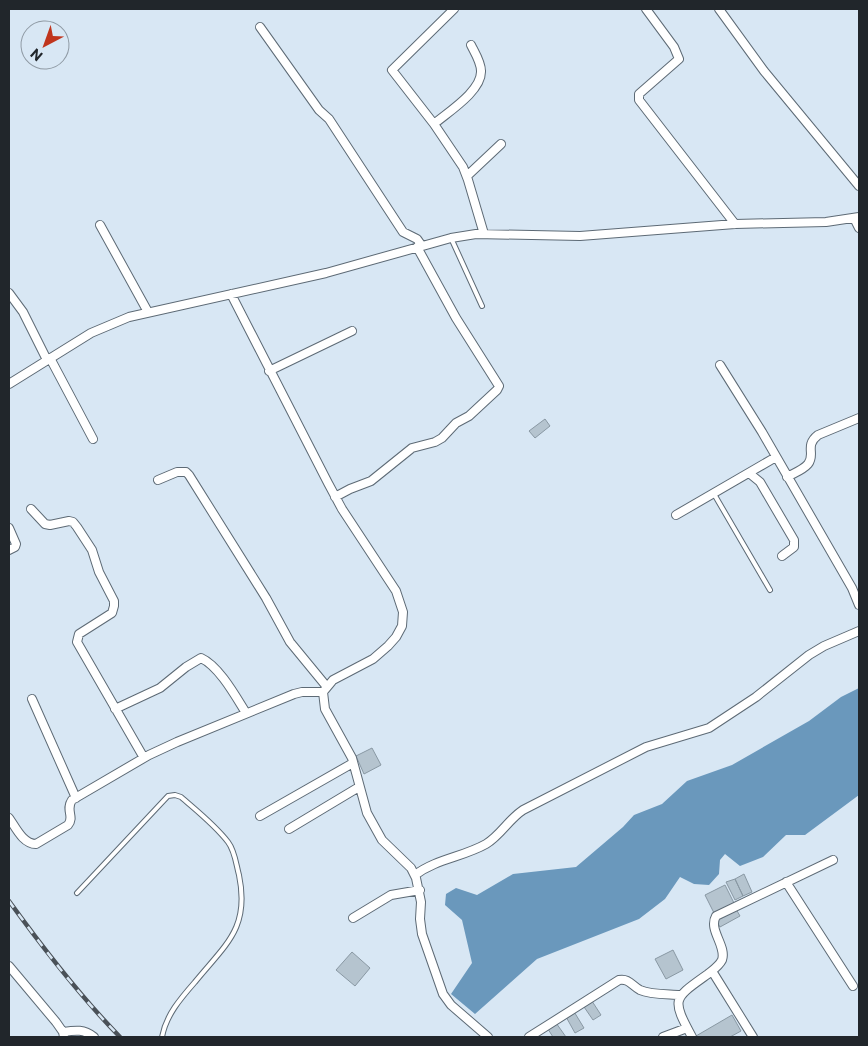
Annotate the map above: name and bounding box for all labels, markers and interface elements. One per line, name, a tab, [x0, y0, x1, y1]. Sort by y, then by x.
north arrow	[20, 20, 70, 70]
text: N	[27, 45, 46, 65]

